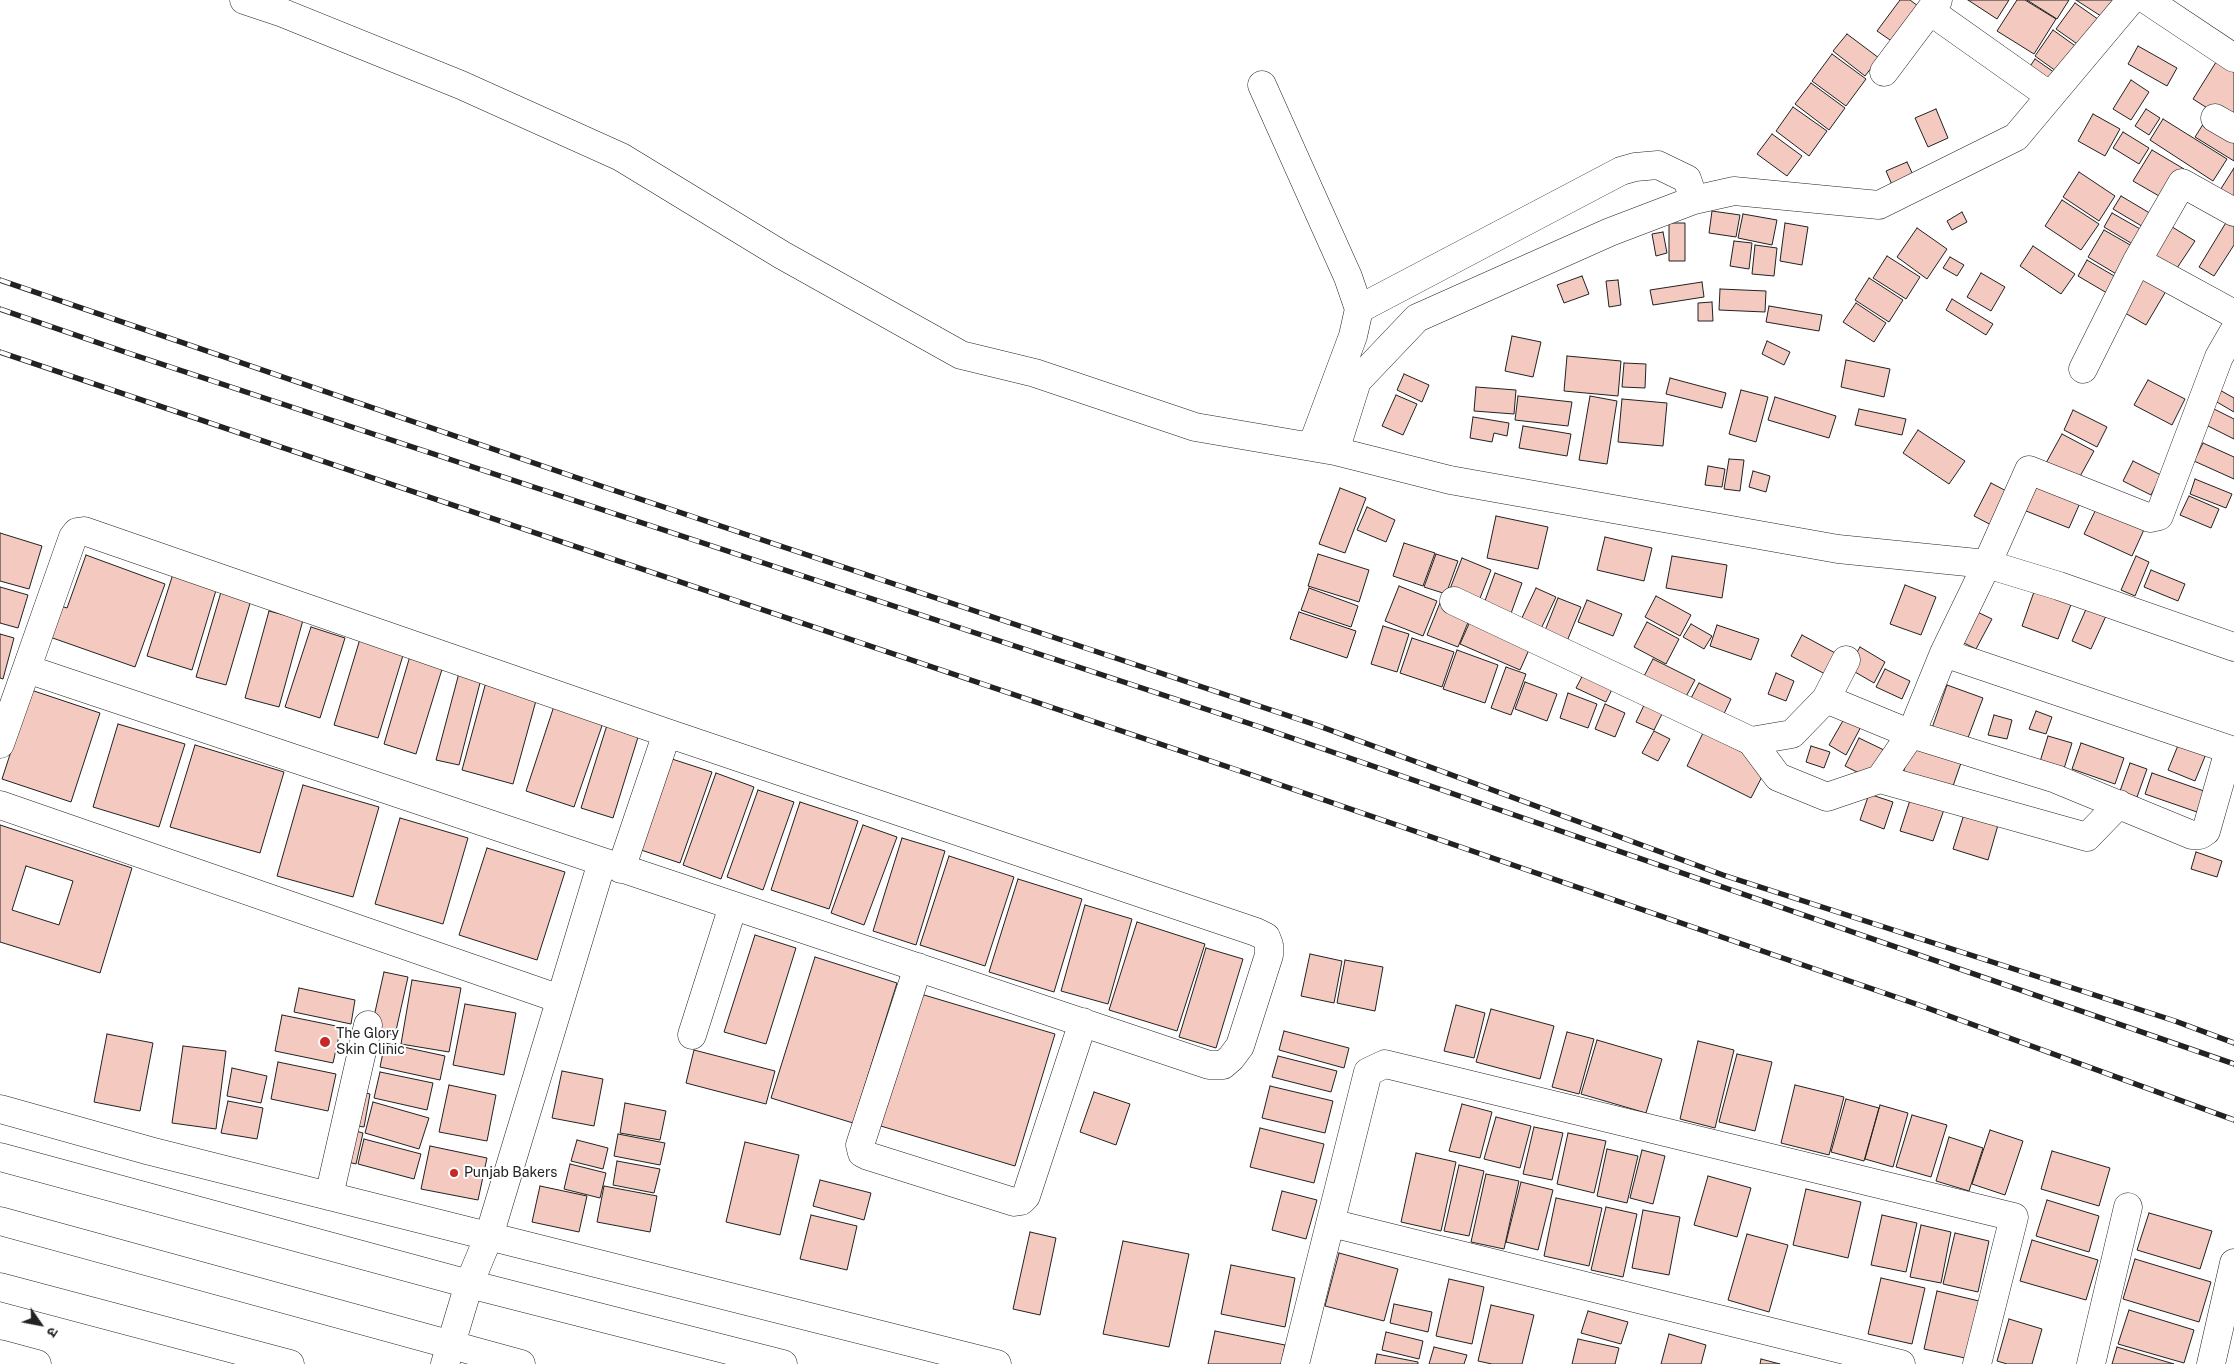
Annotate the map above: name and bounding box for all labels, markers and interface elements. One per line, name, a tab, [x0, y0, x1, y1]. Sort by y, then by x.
place label: The Glory Skin Clinic	[336, 1026, 405, 1058]
marker: The Glory Skin Clinic	[318, 1035, 332, 1049]
place label: Punjab Bakers	[464, 1165, 557, 1181]
marker: Punjab Bakers	[448, 1167, 460, 1179]
north arrow	[15, 1299, 65, 1349]
text: उ	[44, 1324, 62, 1340]

